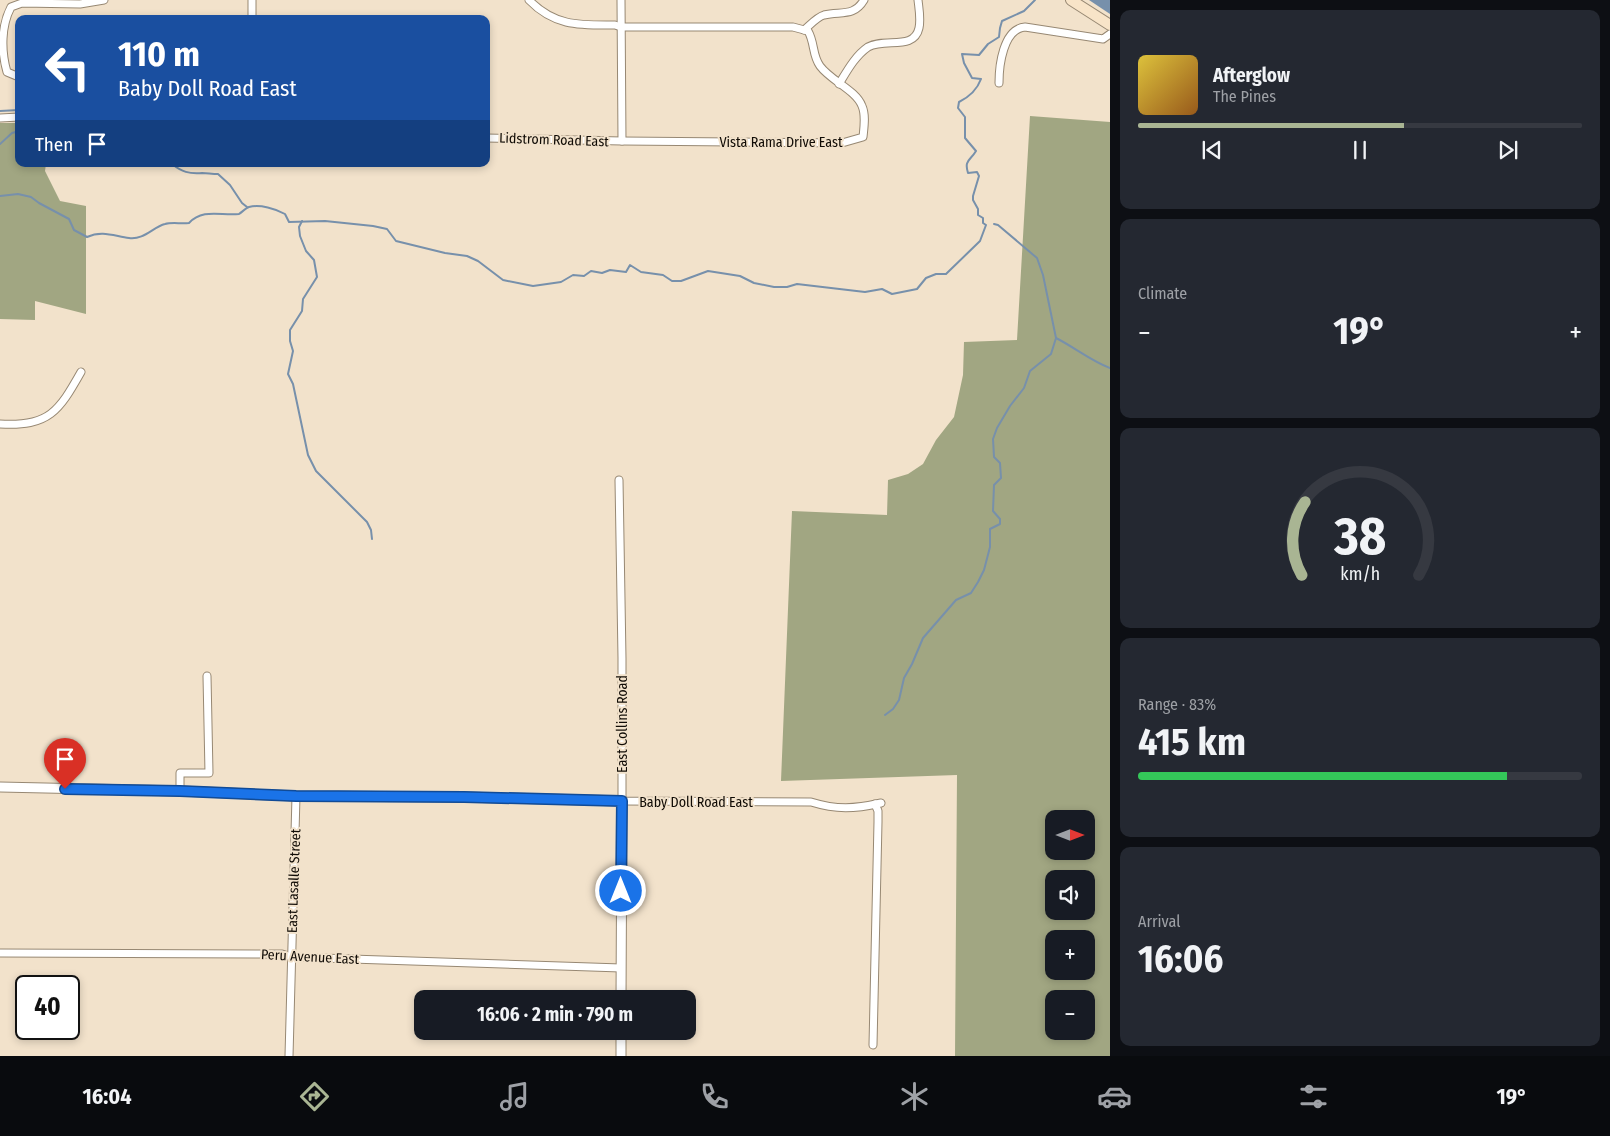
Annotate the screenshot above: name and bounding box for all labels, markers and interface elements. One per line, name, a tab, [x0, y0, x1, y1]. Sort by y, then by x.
text: 110 m	[118, 33, 200, 75]
icon: left	[35, 35, 100, 100]
text: Afterglow	[1213, 64, 1290, 87]
text: Baby Doll Road East	[118, 75, 297, 102]
text: The Pines	[1213, 87, 1276, 106]
icon: arrive	[83, 130, 111, 158]
street label: Lidstrom Road East	[499, 130, 610, 150]
text: Then	[35, 133, 73, 156]
street label: Vista Rama Drive East	[719, 134, 843, 151]
icon: previous	[1198, 136, 1226, 164]
icon: pause	[1346, 136, 1374, 164]
icon: next	[1494, 136, 1522, 164]
text: Climate	[1138, 284, 1187, 303]
text: 19°	[1333, 308, 1387, 354]
text: −	[1138, 316, 1151, 349]
text: +	[1569, 316, 1582, 349]
text: 38	[1333, 505, 1386, 568]
text: km/h	[1340, 563, 1380, 585]
street label: East Collins Road	[614, 675, 631, 773]
text: Range · 83%	[1138, 695, 1216, 714]
text: 415 km	[1138, 719, 1246, 765]
pin	[44, 738, 86, 789]
icon: arrive	[51, 745, 79, 773]
street label: Baby Doll Road East	[639, 794, 753, 811]
north arrow	[1045, 810, 1095, 860]
map controls	[1045, 810, 1095, 1040]
street label: East Lasalle Street	[284, 828, 304, 933]
position arrow	[594, 864, 646, 916]
button: sound	[1045, 870, 1095, 920]
text: Arrival	[1138, 912, 1180, 931]
button: +	[1045, 930, 1095, 980]
text: 16:06	[1138, 936, 1223, 982]
street label: Peru Avenue East	[260, 946, 360, 968]
speed limit sign: 40	[15, 975, 80, 1040]
button: −	[1045, 990, 1095, 1040]
text: 16:06 · 2 min · 790 m	[477, 1003, 633, 1026]
icon: directions	[297, 1079, 332, 1114]
icon: music	[497, 1079, 532, 1114]
icon: phone	[697, 1079, 732, 1114]
icon: climate	[897, 1079, 932, 1114]
icon: car	[1097, 1079, 1132, 1114]
icon: filters	[1296, 1079, 1331, 1114]
text: 16:04	[82, 1083, 132, 1110]
text: 19°	[1496, 1083, 1527, 1110]

